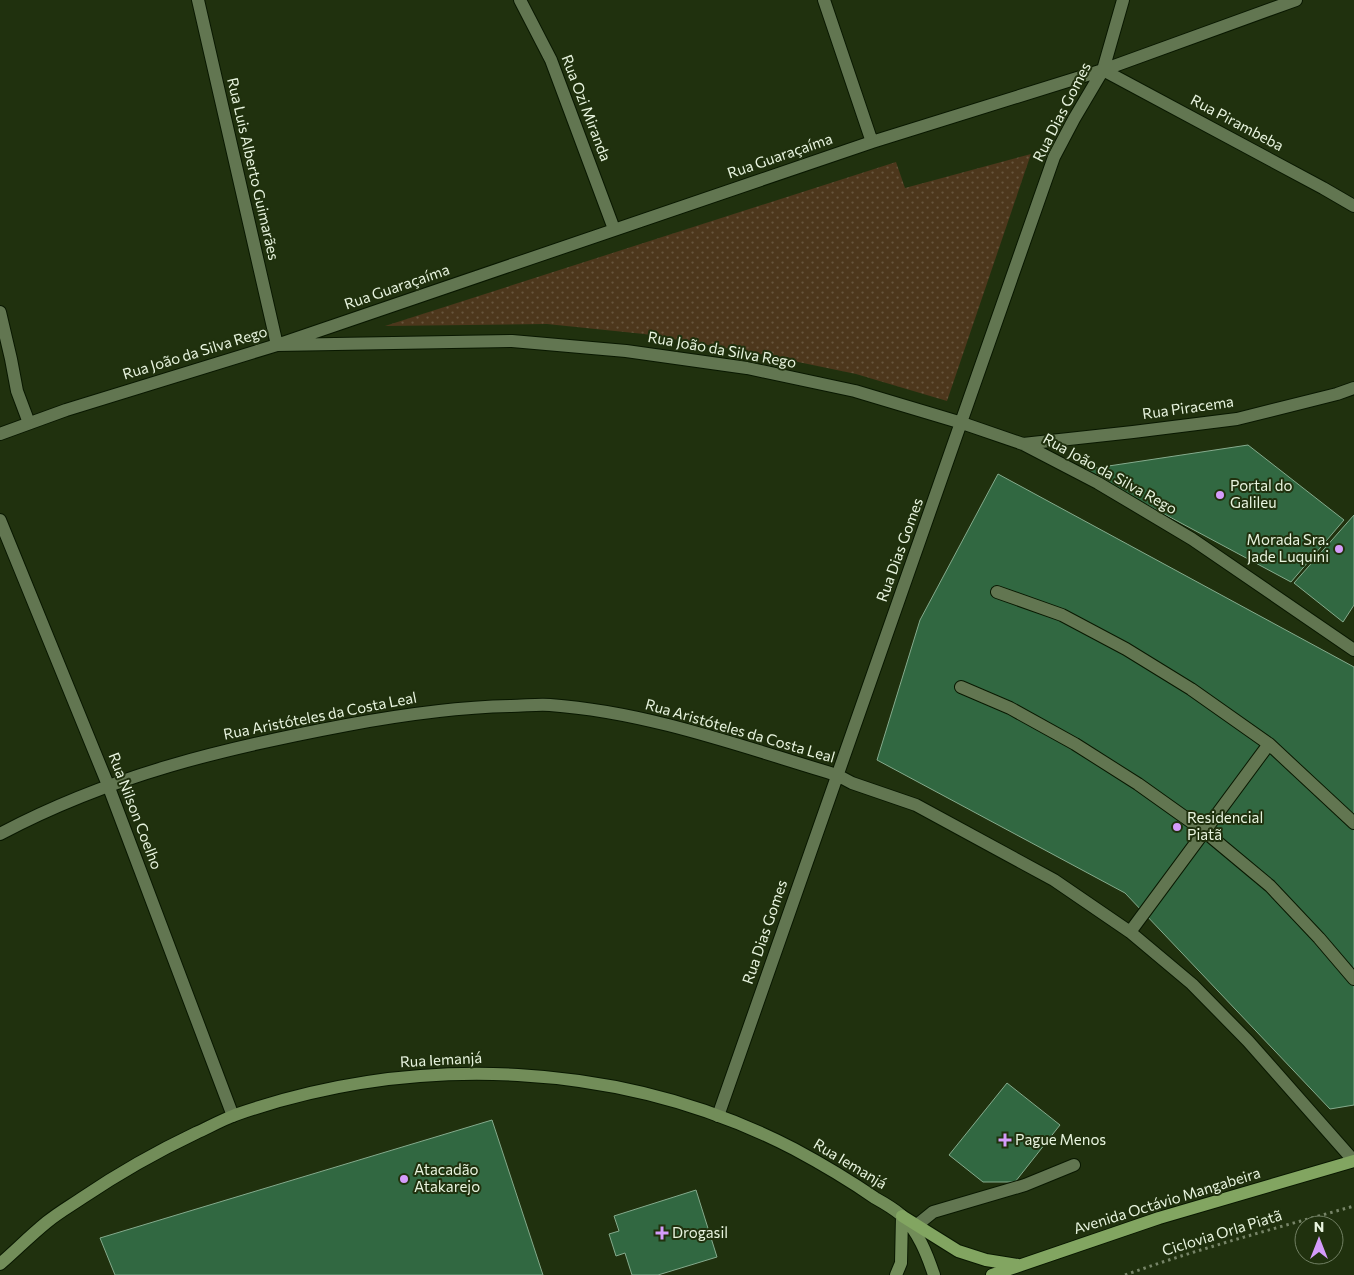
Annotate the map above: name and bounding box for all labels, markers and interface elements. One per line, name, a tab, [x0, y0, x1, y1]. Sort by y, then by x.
street label: Rua Ozi Miranda	[558, 52, 615, 163]
street label: Rua Dias Gomes	[1028, 59, 1094, 164]
street label: Rua Luis Alberto Guimarães	[224, 76, 284, 262]
street label: Rua Pirambeba	[1188, 90, 1287, 154]
street label: Rua Guaraçaíma	[725, 129, 835, 181]
street label: Rua Guaraçaíma	[342, 260, 452, 312]
street label: Rua João da Silva Rego	[120, 321, 269, 383]
street label: Rua João da Silva Rego	[646, 327, 798, 371]
street label: Rua Piracema	[1141, 392, 1235, 422]
street label: Rua João da Silva Rego	[1040, 429, 1181, 517]
place label: Portal do Galileu	[1230, 476, 1292, 511]
marker: Portal do Galileu	[1214, 489, 1226, 501]
street label: Rua Dias Gomes	[872, 495, 926, 604]
place label: Morada Sra. Jade Luquini	[1247, 530, 1329, 565]
marker: Morada Sra. Jade Luquini	[1333, 543, 1345, 555]
street label: Rua Aristóteles da Costa Leal	[222, 687, 418, 743]
street label: Rua Aristóteles da Costa Leal	[643, 694, 837, 766]
street label: Rua Nilson Coelho	[105, 750, 167, 872]
place label: Residencial Piatã	[1187, 808, 1263, 843]
marker: Residencial Piatã	[1171, 821, 1183, 833]
street label: Rua Dias Gomes	[738, 877, 790, 986]
street label: Rua Iemanjá	[399, 1048, 483, 1070]
place label: Pague Menos	[1015, 1130, 1106, 1148]
street label: Rua Iemanjá	[811, 1134, 890, 1192]
marker: Pague Menos	[999, 1134, 1011, 1146]
place label: Atacadão Atakarejo	[414, 1160, 480, 1195]
street label: Avenida Octávio Mangabeira	[1071, 1163, 1262, 1237]
marker: Atacadão Atakarejo	[398, 1173, 410, 1185]
street label: Ciclovia Orla Piatã	[1160, 1205, 1284, 1259]
north arrow	[1294, 1215, 1344, 1265]
text: N	[1314, 1218, 1324, 1235]
place label: Drogasil	[672, 1223, 728, 1241]
marker: Drogasil	[656, 1227, 668, 1239]

